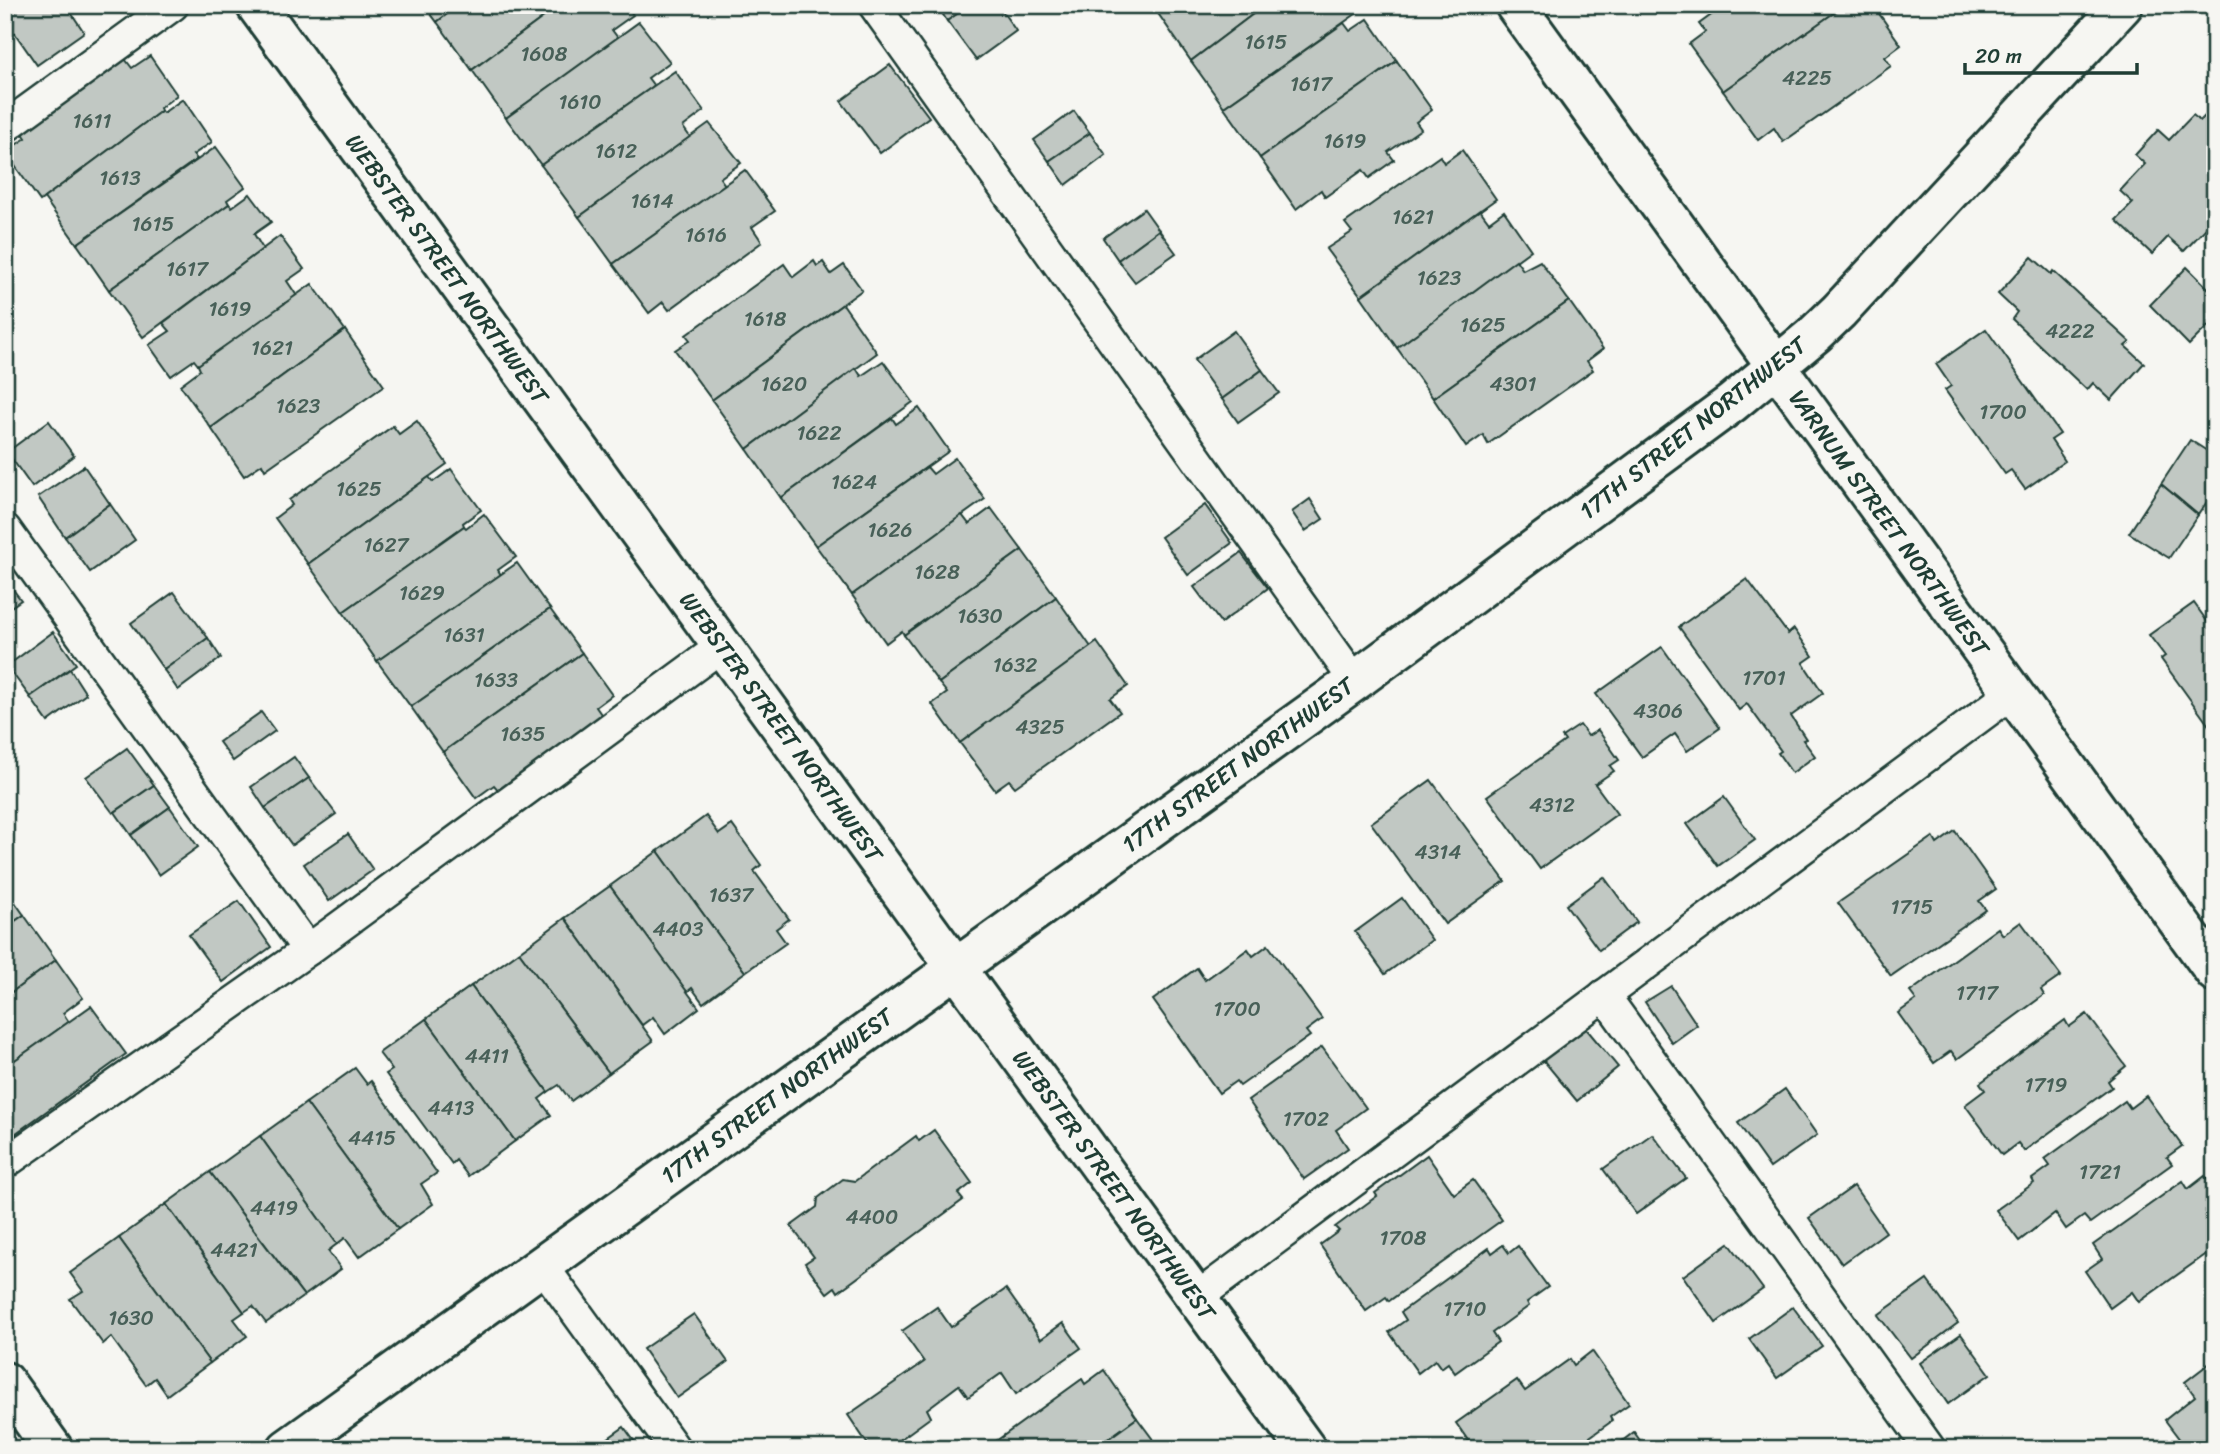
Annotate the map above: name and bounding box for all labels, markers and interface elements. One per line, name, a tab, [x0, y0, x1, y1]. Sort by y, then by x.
house number: 1615	[1245, 23, 1288, 61]
scale bar	[1965, 32, 2136, 76]
house number: 1608	[521, 35, 568, 73]
text: 20 m	[1975, 37, 2022, 75]
house number: 4225	[1782, 59, 1832, 97]
house number: 1617	[1290, 65, 1334, 103]
house number: 1610	[558, 83, 602, 121]
house number: 1611	[73, 102, 111, 140]
house number: 1619	[1324, 122, 1367, 160]
street label: WEBSTER STREET NORTHWEST	[334, 124, 561, 415]
house number: 1612	[595, 132, 637, 170]
house number: 1613	[99, 159, 141, 197]
house number: 1614	[630, 182, 674, 220]
house number: 1621	[1392, 198, 1434, 236]
house number: 1615	[132, 205, 175, 243]
house number: 1616	[685, 216, 727, 254]
house number: 1617	[166, 250, 210, 288]
house number: 1623	[1417, 259, 1462, 297]
house number: 1619	[209, 290, 252, 328]
house number: 1618	[744, 300, 787, 338]
house number: 1625	[1460, 306, 1506, 344]
house number: 4222	[2045, 312, 2095, 350]
street label: 17TH STREET NORTHWEST	[1570, 324, 1818, 531]
house number: 1621	[251, 329, 293, 367]
house number: 1620	[761, 365, 807, 403]
house number: 4301	[1490, 365, 1536, 403]
street label: VARNUM STREET NORTHWEST	[1777, 380, 2002, 667]
house number: 1623	[276, 387, 321, 425]
house number: 1700	[1979, 393, 2027, 431]
house number: 1622	[796, 414, 842, 452]
house number: 1624	[831, 463, 877, 501]
house number: 1625	[336, 470, 382, 508]
house number: 1626	[868, 511, 912, 549]
house number: 1627	[363, 526, 411, 564]
house number: 1628	[914, 553, 960, 591]
house number: 1629	[399, 574, 445, 612]
street label: WEBSTER STREET NORTHWEST	[668, 582, 895, 873]
house number: 1630	[957, 597, 1003, 635]
house number: 1631	[443, 616, 485, 654]
house number: 1632	[993, 646, 1037, 684]
house number: 1701	[1742, 659, 1786, 697]
house number: 1633	[474, 661, 518, 699]
street label: 17TH STREET NORTHWEST	[1112, 665, 1365, 864]
house number: 4306	[1633, 692, 1683, 730]
house number: 4325	[1015, 708, 1065, 746]
house number: 1635	[500, 715, 546, 753]
house number: 4312	[1529, 786, 1575, 824]
house number: 4314	[1415, 833, 1461, 871]
house number: 1637	[709, 876, 755, 914]
house number: 1715	[1891, 888, 1934, 926]
house number: 4403	[652, 910, 704, 948]
house number: 1717	[1956, 974, 2000, 1012]
house number: 1700	[1213, 990, 1261, 1028]
street label: 17TH STREET NORTHWEST	[651, 996, 904, 1195]
house number: 4411	[465, 1037, 509, 1075]
street label: WEBSTER STREET NORTHWEST	[1001, 1040, 1228, 1331]
house number: 1719	[2025, 1066, 2068, 1104]
house number: 4413	[428, 1089, 475, 1127]
house number: 1702	[1283, 1100, 1329, 1138]
house number: 4415	[348, 1119, 396, 1157]
house number: 1721	[2079, 1153, 2121, 1191]
house number: 4419	[250, 1189, 298, 1227]
house number: 4400	[846, 1198, 898, 1236]
house number: 1708	[1380, 1219, 1427, 1257]
house number: 4421	[210, 1231, 258, 1269]
house number: 1710	[1443, 1290, 1487, 1328]
house number: 1630	[108, 1299, 154, 1337]

